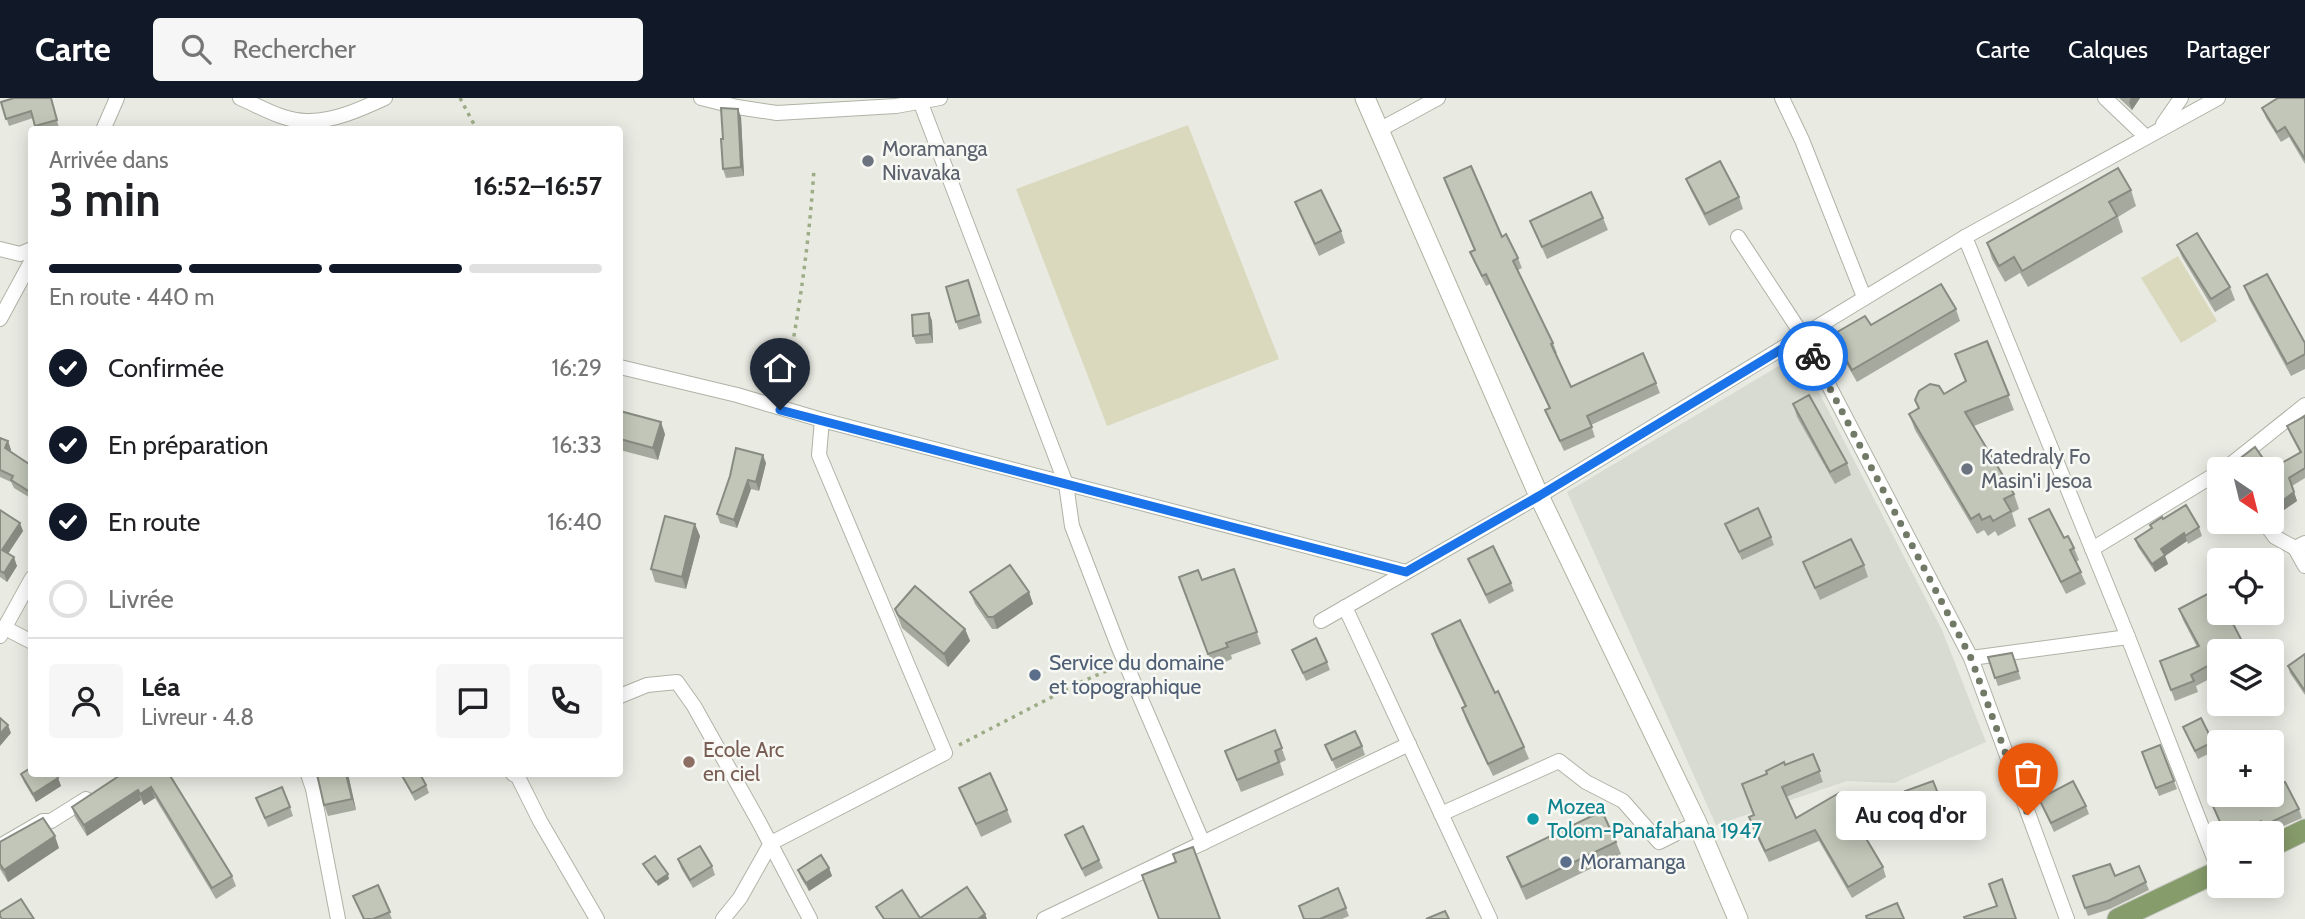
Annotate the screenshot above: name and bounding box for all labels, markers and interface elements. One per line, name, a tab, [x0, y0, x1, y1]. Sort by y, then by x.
search box	[153, 18, 643, 81]
text: Carte	[35, 29, 111, 69]
icon: search	[177, 30, 215, 68]
text: Rechercher	[233, 33, 356, 65]
text: Carte	[1976, 35, 2030, 64]
text: Calques	[2068, 35, 2148, 64]
text: Partager	[2186, 35, 2270, 64]
place label: Moramanga Nivavaka	[882, 136, 988, 185]
text: Arrivée dans	[49, 146, 169, 174]
marker: Moramanga Nivavaka	[860, 153, 876, 169]
text: 16:52–16:57	[473, 170, 602, 202]
text: 3 min	[49, 172, 161, 228]
text: En route · 440 m	[49, 283, 214, 311]
courier	[1778, 321, 1848, 391]
icon: bike	[1794, 337, 1832, 375]
pin	[750, 338, 810, 410]
icon: check	[49, 349, 87, 387]
icon: home	[761, 349, 799, 387]
text: Confirmée	[108, 352, 224, 384]
text: 16:29	[552, 354, 602, 382]
icon: check	[49, 426, 87, 464]
text: En préparation	[108, 429, 269, 461]
text: 16:33	[552, 431, 602, 459]
place label: Katedraly Fo Masin'i Jesoa	[1981, 444, 2092, 493]
north arrow	[2207, 457, 2284, 534]
map controls	[2207, 457, 2284, 898]
marker: Katedraly Fo Masin'i Jesoa	[1959, 461, 1975, 477]
icon: check	[49, 503, 87, 541]
text: En route	[108, 506, 200, 538]
text: 16:40	[547, 508, 602, 536]
button: locate	[2207, 548, 2284, 625]
text: Livrée	[108, 583, 174, 615]
button: layers	[2207, 639, 2284, 716]
place label: Service du domaine et topographique	[1049, 650, 1225, 699]
button: person	[49, 664, 123, 738]
button: chat	[436, 664, 510, 738]
button: phone	[528, 664, 602, 738]
marker: Service du domaine et topographique	[1027, 667, 1043, 683]
text: Léa	[141, 671, 180, 703]
text: Livreur · 4.8	[141, 703, 254, 731]
button: +	[2207, 730, 2284, 807]
place label: Ecole Arc en ciel	[703, 737, 784, 786]
pin	[1998, 743, 2058, 815]
marker: Ecole Arc en ciel	[681, 754, 697, 770]
icon: bag	[2009, 754, 2047, 792]
callout: Au coq d'or	[1836, 790, 1986, 840]
place label: Mozea Tolom-Panafahana 1947	[1547, 794, 1762, 843]
text: Au coq d'or	[1855, 801, 1967, 829]
marker: Mozea Tolom-Panafahana 1947	[1525, 811, 1541, 827]
button: −	[2207, 821, 2284, 898]
place label: Moramanga	[1580, 849, 1686, 874]
marker: Moramanga	[1558, 854, 1574, 870]

